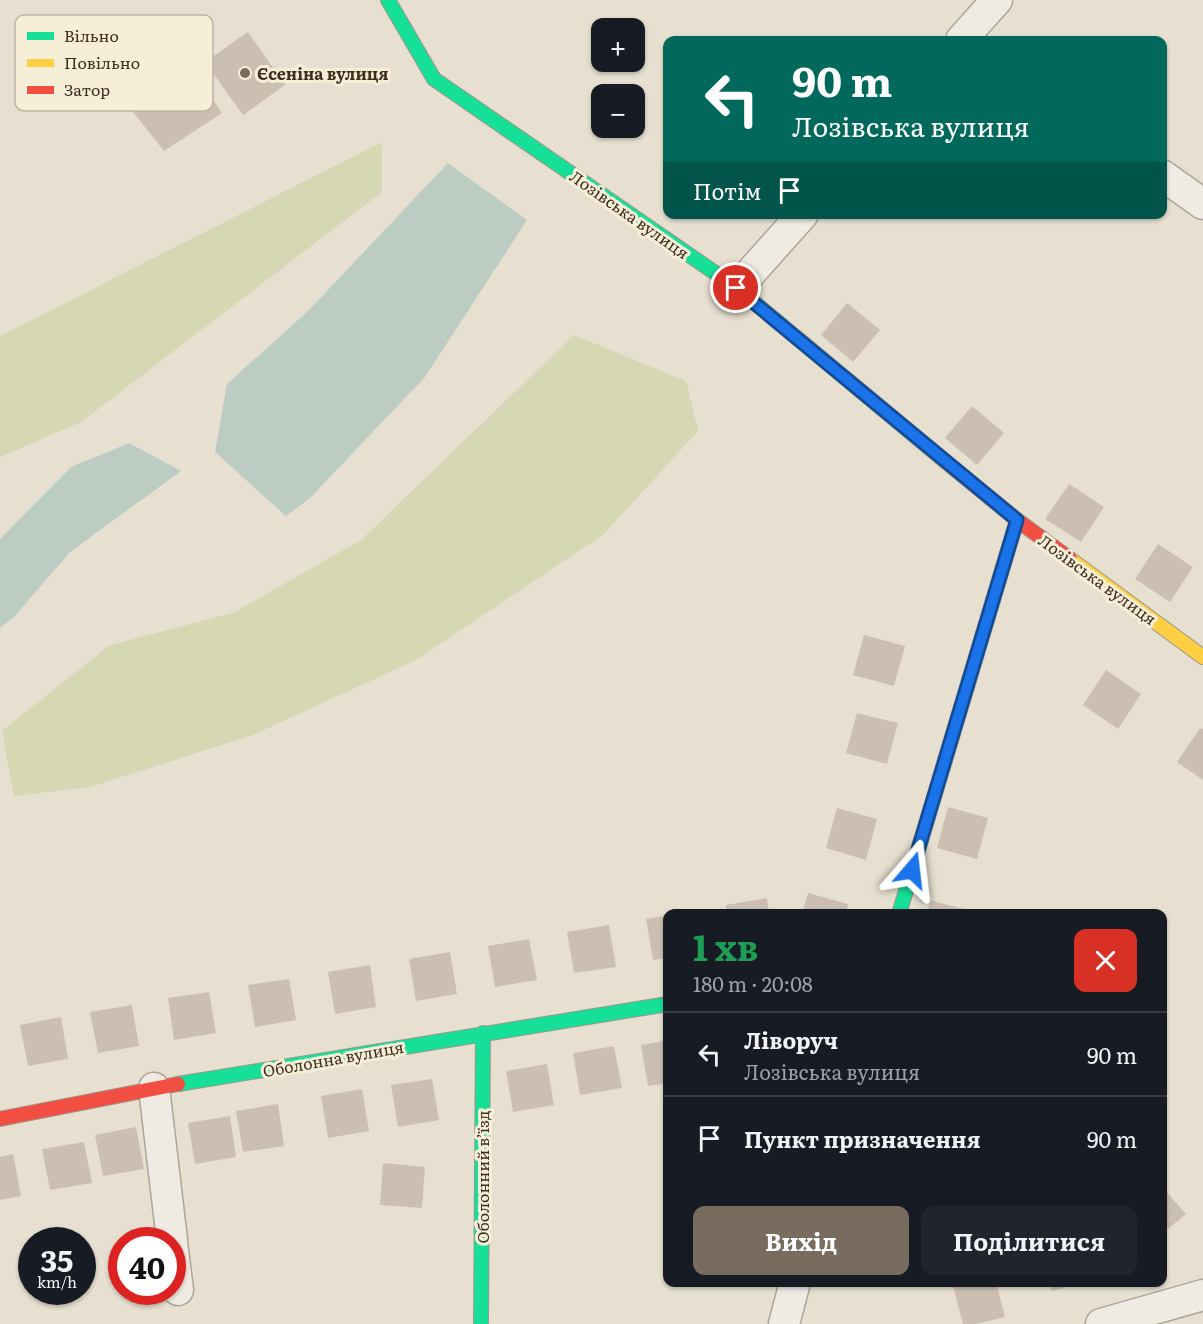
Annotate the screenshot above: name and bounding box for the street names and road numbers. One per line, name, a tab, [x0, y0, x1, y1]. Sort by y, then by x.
street label: Лозівська вулиця	[565, 164, 695, 264]
street label: Лозівська вулиця	[1034, 528, 1162, 630]
street label: Оболонна вулиця	[261, 1034, 405, 1082]
street label: Оболонний в’їзд	[470, 1110, 494, 1244]

